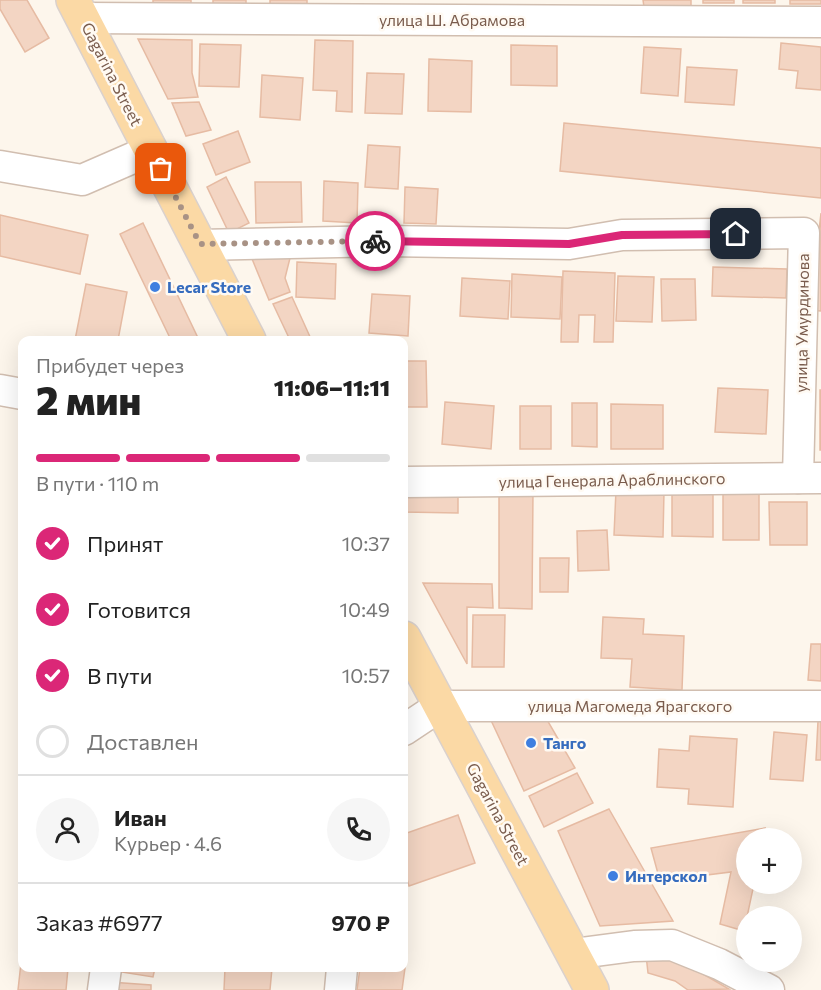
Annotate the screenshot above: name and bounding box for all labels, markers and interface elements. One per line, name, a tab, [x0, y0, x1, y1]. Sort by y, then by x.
street label: улица Ш. Абрамова	[379, 10, 525, 29]
street label: Gagarina Street	[78, 19, 147, 129]
pin	[135, 143, 186, 194]
icon: bag	[144, 152, 177, 185]
pin	[710, 208, 761, 259]
courier	[345, 211, 405, 271]
icon: home	[719, 217, 752, 250]
icon: bike	[359, 225, 392, 258]
street label: улица Умурдинова	[791, 253, 812, 393]
place label: Lecar Store	[167, 277, 251, 296]
marker: Lecar Store	[148, 280, 162, 294]
text: Прибудет через	[36, 353, 184, 377]
text: 11:06–11:11	[274, 374, 390, 401]
text: 2 мин	[36, 375, 141, 423]
street label: улица Генерала Араблинского	[498, 468, 726, 491]
text: В пути · 110 m	[36, 471, 159, 495]
icon: check	[36, 527, 69, 560]
text: Принят	[87, 530, 163, 557]
text: 10:37	[342, 531, 390, 555]
icon: check	[36, 593, 69, 626]
text: Готовится	[87, 596, 191, 623]
text: 10:49	[340, 597, 390, 621]
icon: check	[36, 659, 69, 692]
text: В пути	[87, 662, 152, 689]
text: 10:57	[342, 663, 390, 687]
street label: улица Магомеда Ярагского	[528, 696, 732, 715]
text: Доставлен	[87, 728, 199, 755]
place label: Танго	[543, 733, 587, 752]
marker: Танго	[524, 736, 538, 750]
street label: Gagarina Street	[463, 759, 534, 869]
button: person	[36, 798, 99, 861]
button: phone	[327, 798, 390, 861]
text: Иван	[114, 804, 167, 831]
map controls	[736, 828, 802, 972]
button: +	[736, 828, 802, 894]
text: Курьер · 4.6	[114, 831, 222, 855]
place label: Интерскол	[625, 866, 707, 885]
marker: Интерскол	[606, 869, 620, 883]
button: −	[736, 906, 802, 972]
text: Заказ #6977	[36, 909, 163, 936]
text: 970 ₽	[331, 909, 390, 936]

